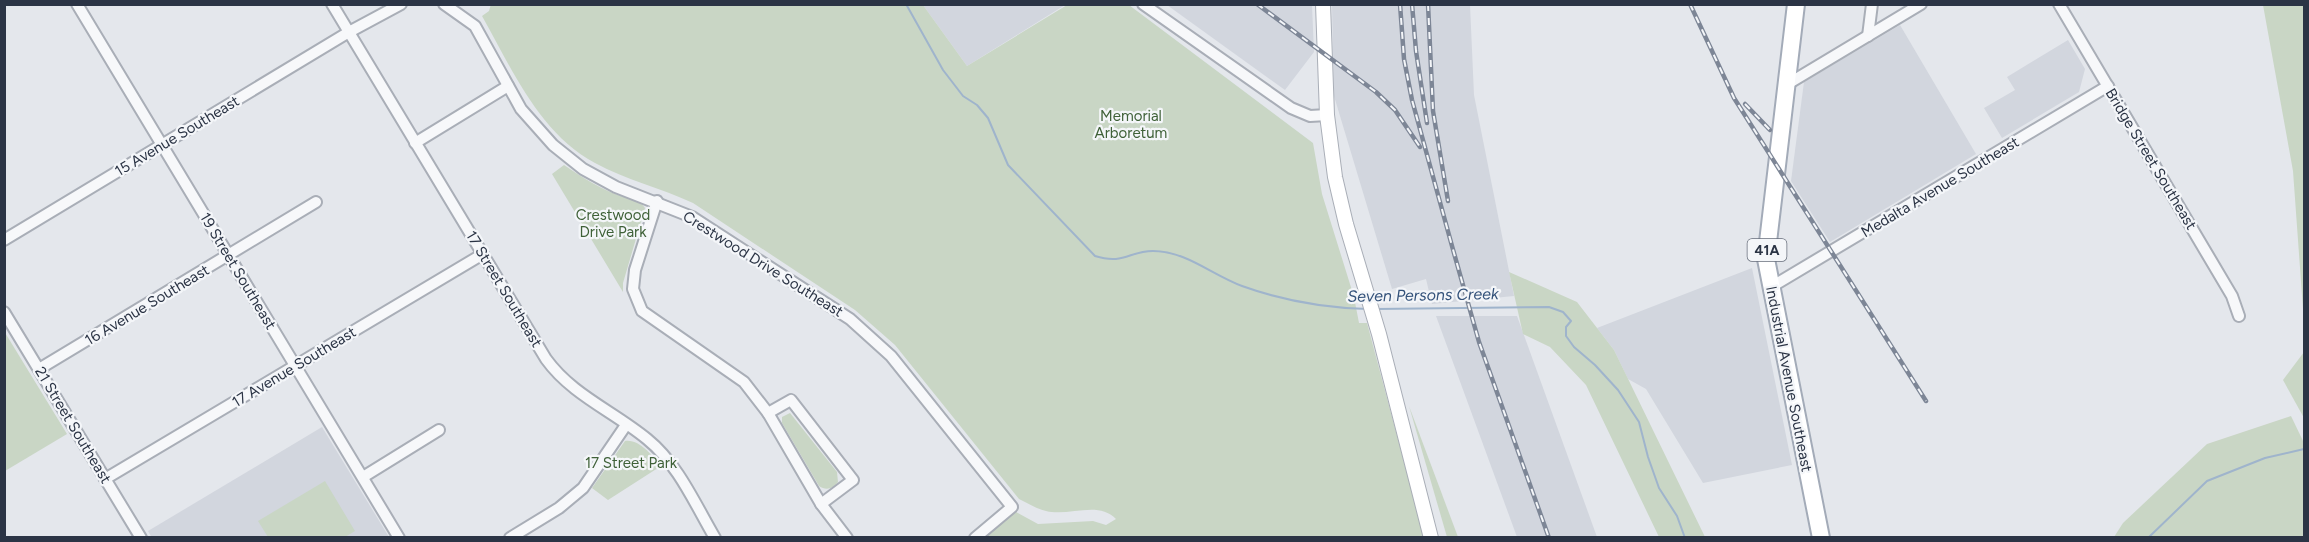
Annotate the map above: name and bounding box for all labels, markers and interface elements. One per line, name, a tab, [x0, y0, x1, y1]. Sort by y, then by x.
street label: Bridge Street Southeast	[2102, 85, 2201, 233]
street label: 15 Avenue Southeast	[112, 92, 243, 180]
park label: Memorial Arboretum	[1095, 107, 1167, 142]
street label: Medalta Avenue Southeast	[1858, 133, 2022, 241]
park label: Crestwood Drive Park	[576, 206, 650, 241]
street label: Crestwood Drive Southeast	[680, 207, 847, 321]
street label: 19 Street Southeast	[196, 209, 280, 333]
street label: 17 Street Southeast	[462, 228, 546, 351]
road number: 41A	[1748, 239, 1786, 261]
street label: 16 Avenue Southeast	[82, 261, 213, 349]
water label: Seven Persons Creek	[1347, 284, 1500, 306]
street label: Industrial Avenue Southeast	[1762, 285, 1816, 474]
street label: 17 Avenue Southeast	[229, 323, 359, 411]
street label: 21 Street Southeast	[31, 363, 115, 487]
park label: 17 Street Park	[585, 454, 678, 472]

